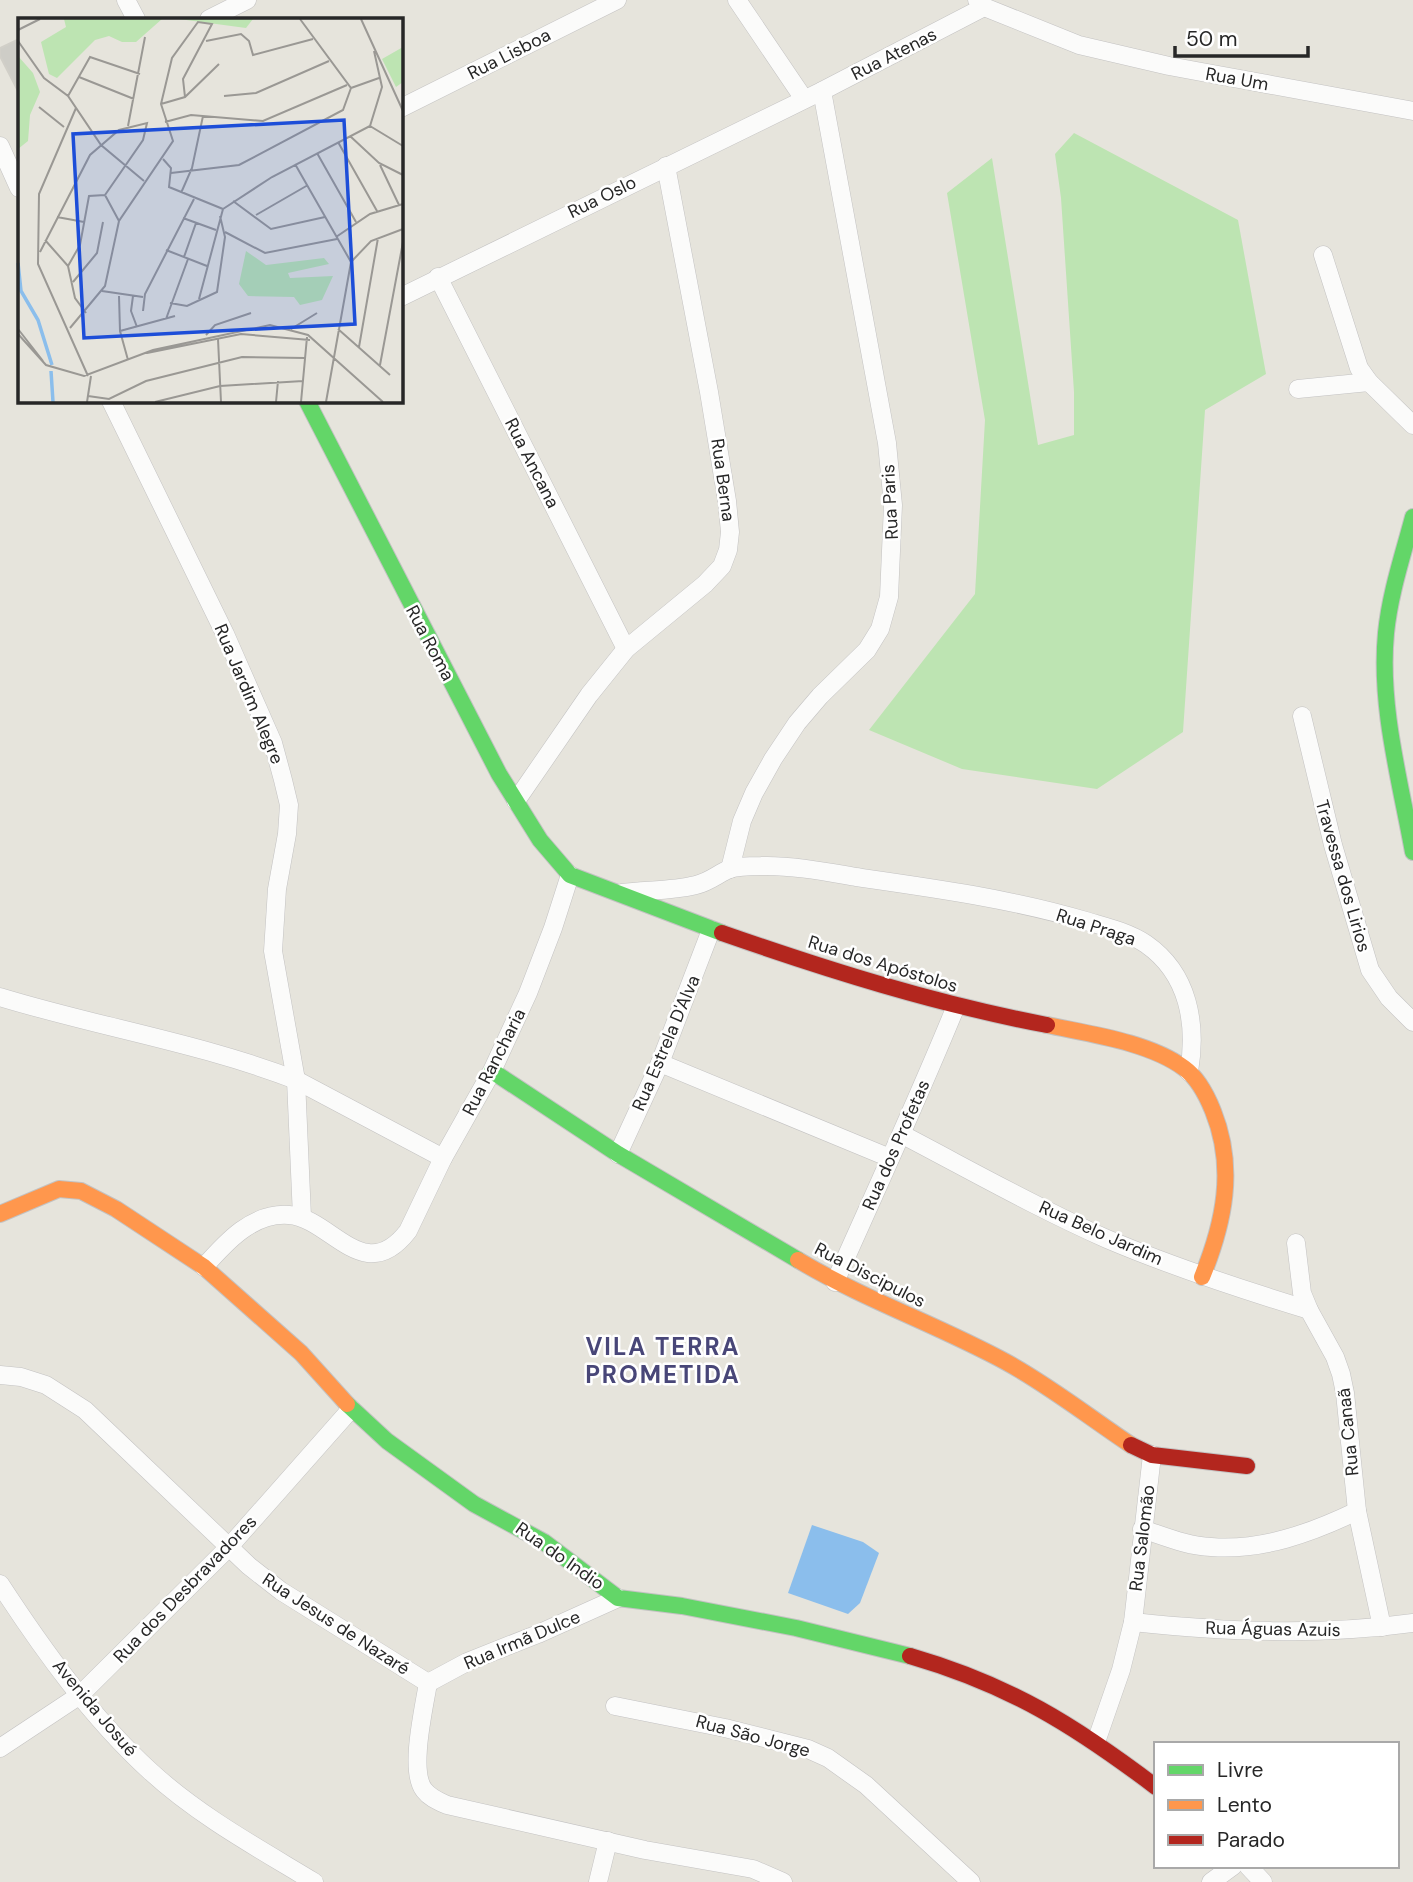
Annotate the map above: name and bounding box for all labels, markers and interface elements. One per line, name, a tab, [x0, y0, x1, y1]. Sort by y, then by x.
scale bar	[1175, 14, 1308, 58]
inset map	[18, 18, 402, 402]
street label: Rua Atenas	[847, 22, 941, 86]
street label: Rua Lisboa	[463, 23, 555, 85]
text: 50 m	[1186, 25, 1237, 53]
street label: Rua Um	[1204, 62, 1270, 96]
street label: Rua Oslo	[564, 170, 640, 224]
street label: Rua Ancana	[499, 414, 565, 512]
street label: Rua Berna	[705, 437, 741, 523]
street label: Rua Paris	[876, 464, 904, 540]
street label: Rua Roma	[400, 601, 460, 685]
street label: Rua Jardim Alegre	[209, 620, 289, 768]
street label: Travessa dos Lirios	[1310, 797, 1376, 955]
street label: Rua Praga	[1053, 903, 1139, 951]
street label: Rua dos Apóstolos	[805, 930, 961, 998]
street label: Rua Estrela D'Alva	[627, 971, 705, 1115]
street label: Rua Rancharia	[457, 1004, 531, 1120]
street label: Rua dos Profetas	[856, 1076, 936, 1214]
street label: Rua Belo Jardim	[1035, 1195, 1167, 1271]
street label: Rua Discipulos	[811, 1237, 929, 1313]
district label: VILA TERRA PROMETIDA	[585, 1331, 741, 1390]
street label: Rua Canaã	[1331, 1387, 1365, 1477]
street label: Rua Salomão	[1124, 1483, 1160, 1593]
street label: Rua dos Desbravadores	[108, 1510, 262, 1668]
street label: Rua do Indio	[511, 1517, 609, 1595]
street label: Rua Jesus de Nazaré	[258, 1567, 414, 1681]
street label: Rua Irmã Dulce	[460, 1605, 584, 1675]
street label: Rua Águas Azuis	[1205, 1616, 1341, 1642]
street label: Avenida Josué	[47, 1654, 143, 1762]
street label: Rua São Jorge	[693, 1709, 813, 1763]
legend	[1154, 1742, 1399, 1868]
text: Livre	[1217, 1756, 1264, 1784]
text: Lento	[1217, 1791, 1272, 1819]
text: Parado	[1217, 1826, 1285, 1854]

